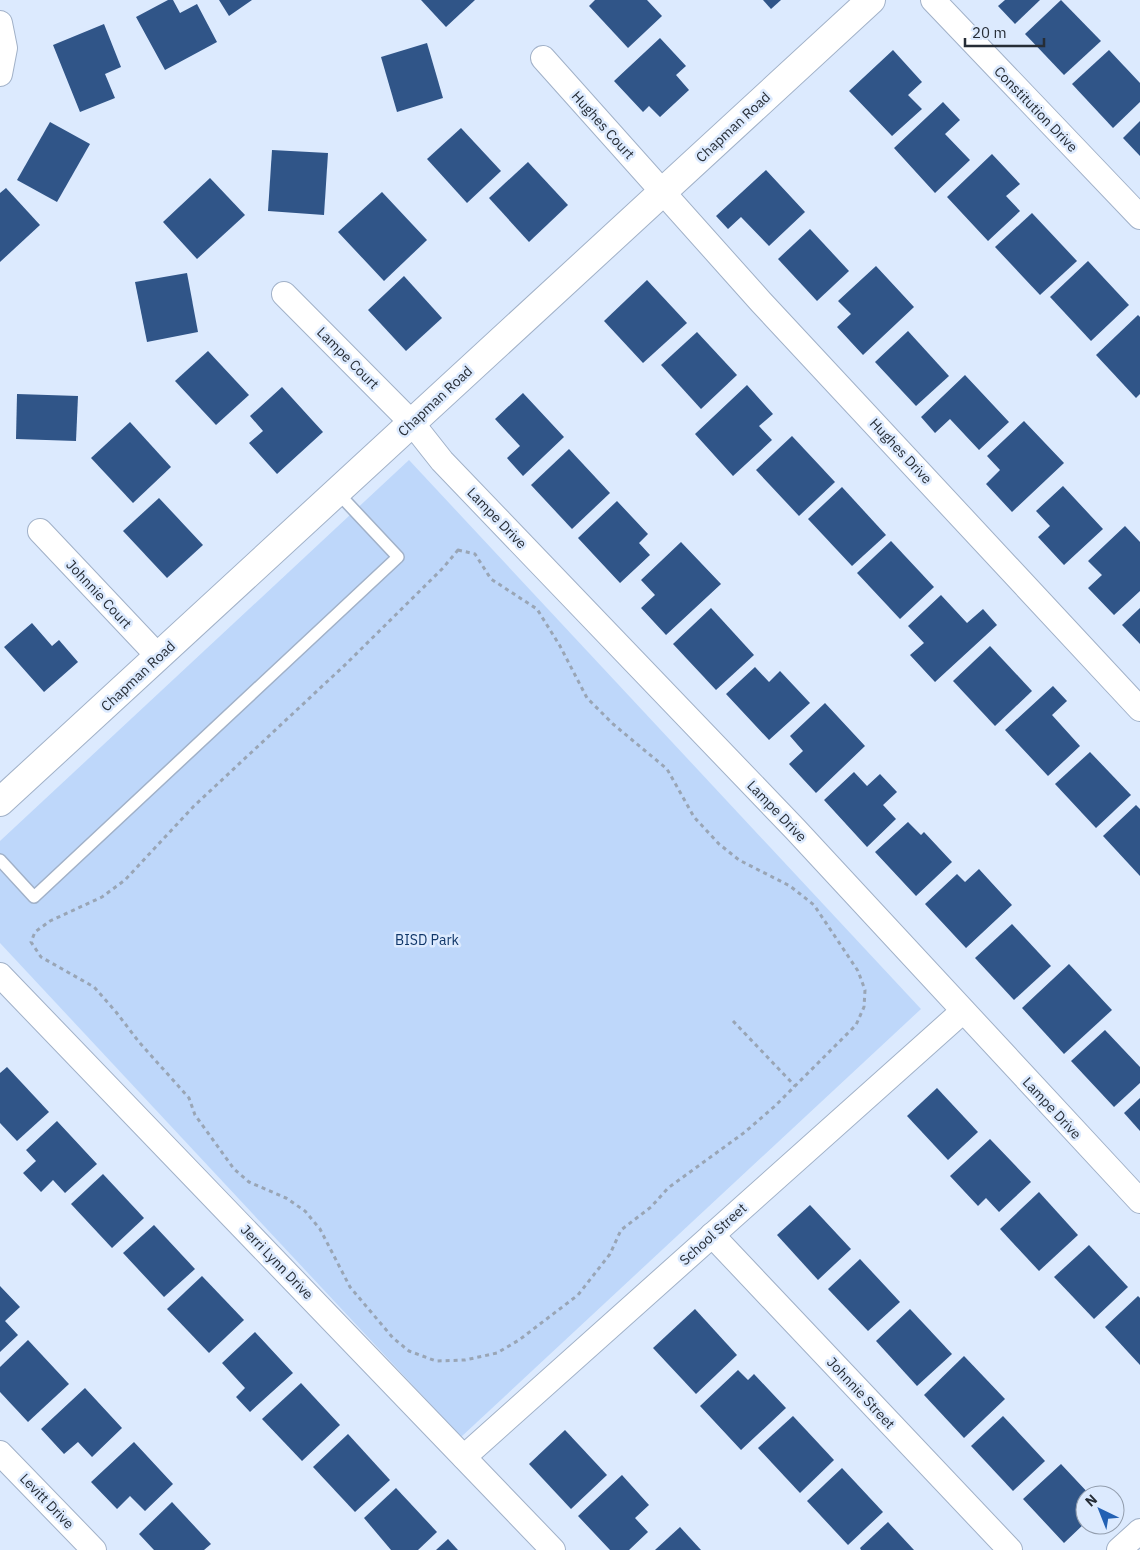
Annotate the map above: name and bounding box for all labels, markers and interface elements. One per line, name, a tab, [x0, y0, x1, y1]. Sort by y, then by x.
scale bar	[965, 15, 1044, 47]
text: 20 m	[972, 23, 1007, 42]
street label: Constitution Drive	[990, 62, 1082, 156]
street label: Hughes Court	[568, 87, 638, 163]
street label: Chapman Road	[692, 88, 774, 166]
street label: Lampe Court	[313, 323, 383, 393]
street label: Chapman Road	[394, 362, 476, 440]
street label: Hughes Drive	[866, 414, 936, 488]
street label: Lampe Drive	[463, 484, 531, 553]
street label: Johnnie Court	[62, 556, 136, 632]
street label: Chapman Road	[97, 637, 179, 715]
street label: Lampe Drive	[743, 777, 811, 846]
park label: BISD Park	[395, 931, 460, 949]
street label: Lampe Drive	[1019, 1073, 1085, 1143]
street label: School Street	[676, 1199, 750, 1269]
street label: Jerri Lynn Drive	[237, 1221, 317, 1303]
street label: Johnnie Street	[823, 1353, 899, 1433]
street label: Levitt Drive	[16, 1469, 78, 1533]
north arrow	[1075, 1485, 1125, 1535]
text: N	[1081, 1490, 1101, 1511]

